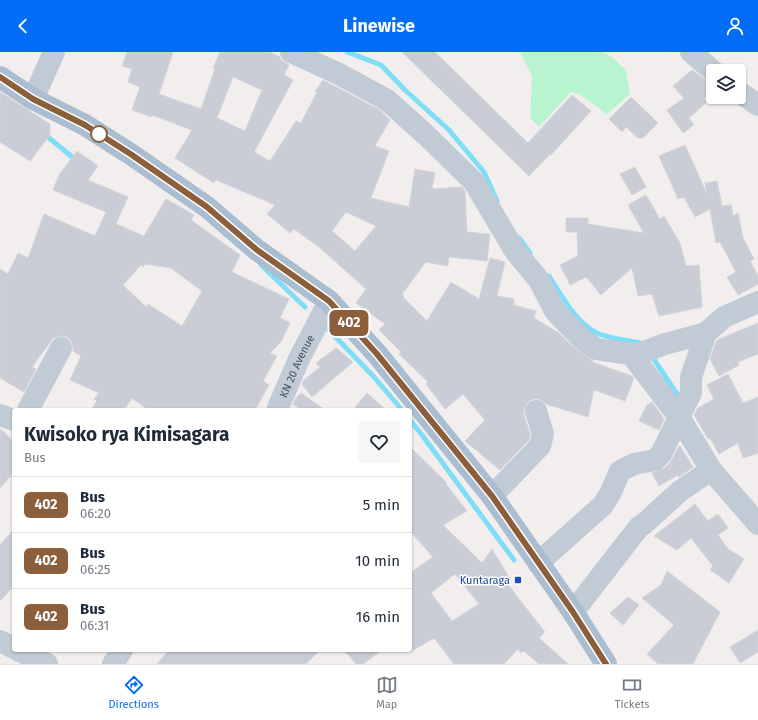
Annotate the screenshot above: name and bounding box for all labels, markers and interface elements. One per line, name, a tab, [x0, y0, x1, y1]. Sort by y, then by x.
icon: back	[12, 15, 34, 37]
text: Linewise	[343, 15, 415, 37]
icon: person	[724, 15, 746, 37]
map controls	[706, 64, 746, 104]
button: layers	[706, 64, 746, 104]
unlabelled marker	[90, 125, 108, 143]
line badge: 402	[326, 310, 372, 336]
text: 402	[337, 314, 361, 331]
street label: KN 20 Avenue	[277, 333, 317, 400]
button: heart	[358, 421, 400, 463]
text: Kwisoko rya Kimisagara	[24, 423, 229, 446]
text: Bus	[24, 450, 46, 465]
text: Bus	[80, 488, 105, 506]
text: 402	[34, 496, 58, 513]
text: 5 min	[363, 496, 400, 514]
text: 06:20	[80, 506, 111, 521]
text: Bus	[80, 544, 105, 562]
text: 402	[34, 552, 58, 569]
text: 10 min	[355, 552, 400, 570]
text: 06:25	[80, 562, 110, 577]
place label: Kuntaraga	[460, 574, 510, 587]
marker: Kuntaraga	[513, 575, 523, 585]
text: Bus	[80, 600, 105, 618]
text: 402	[34, 608, 58, 625]
text: 16 min	[356, 608, 400, 626]
text: 06:31	[80, 618, 109, 633]
tab: Directions	[108, 674, 159, 711]
tab: Map	[376, 674, 398, 711]
tab: Tickets	[615, 674, 650, 711]

